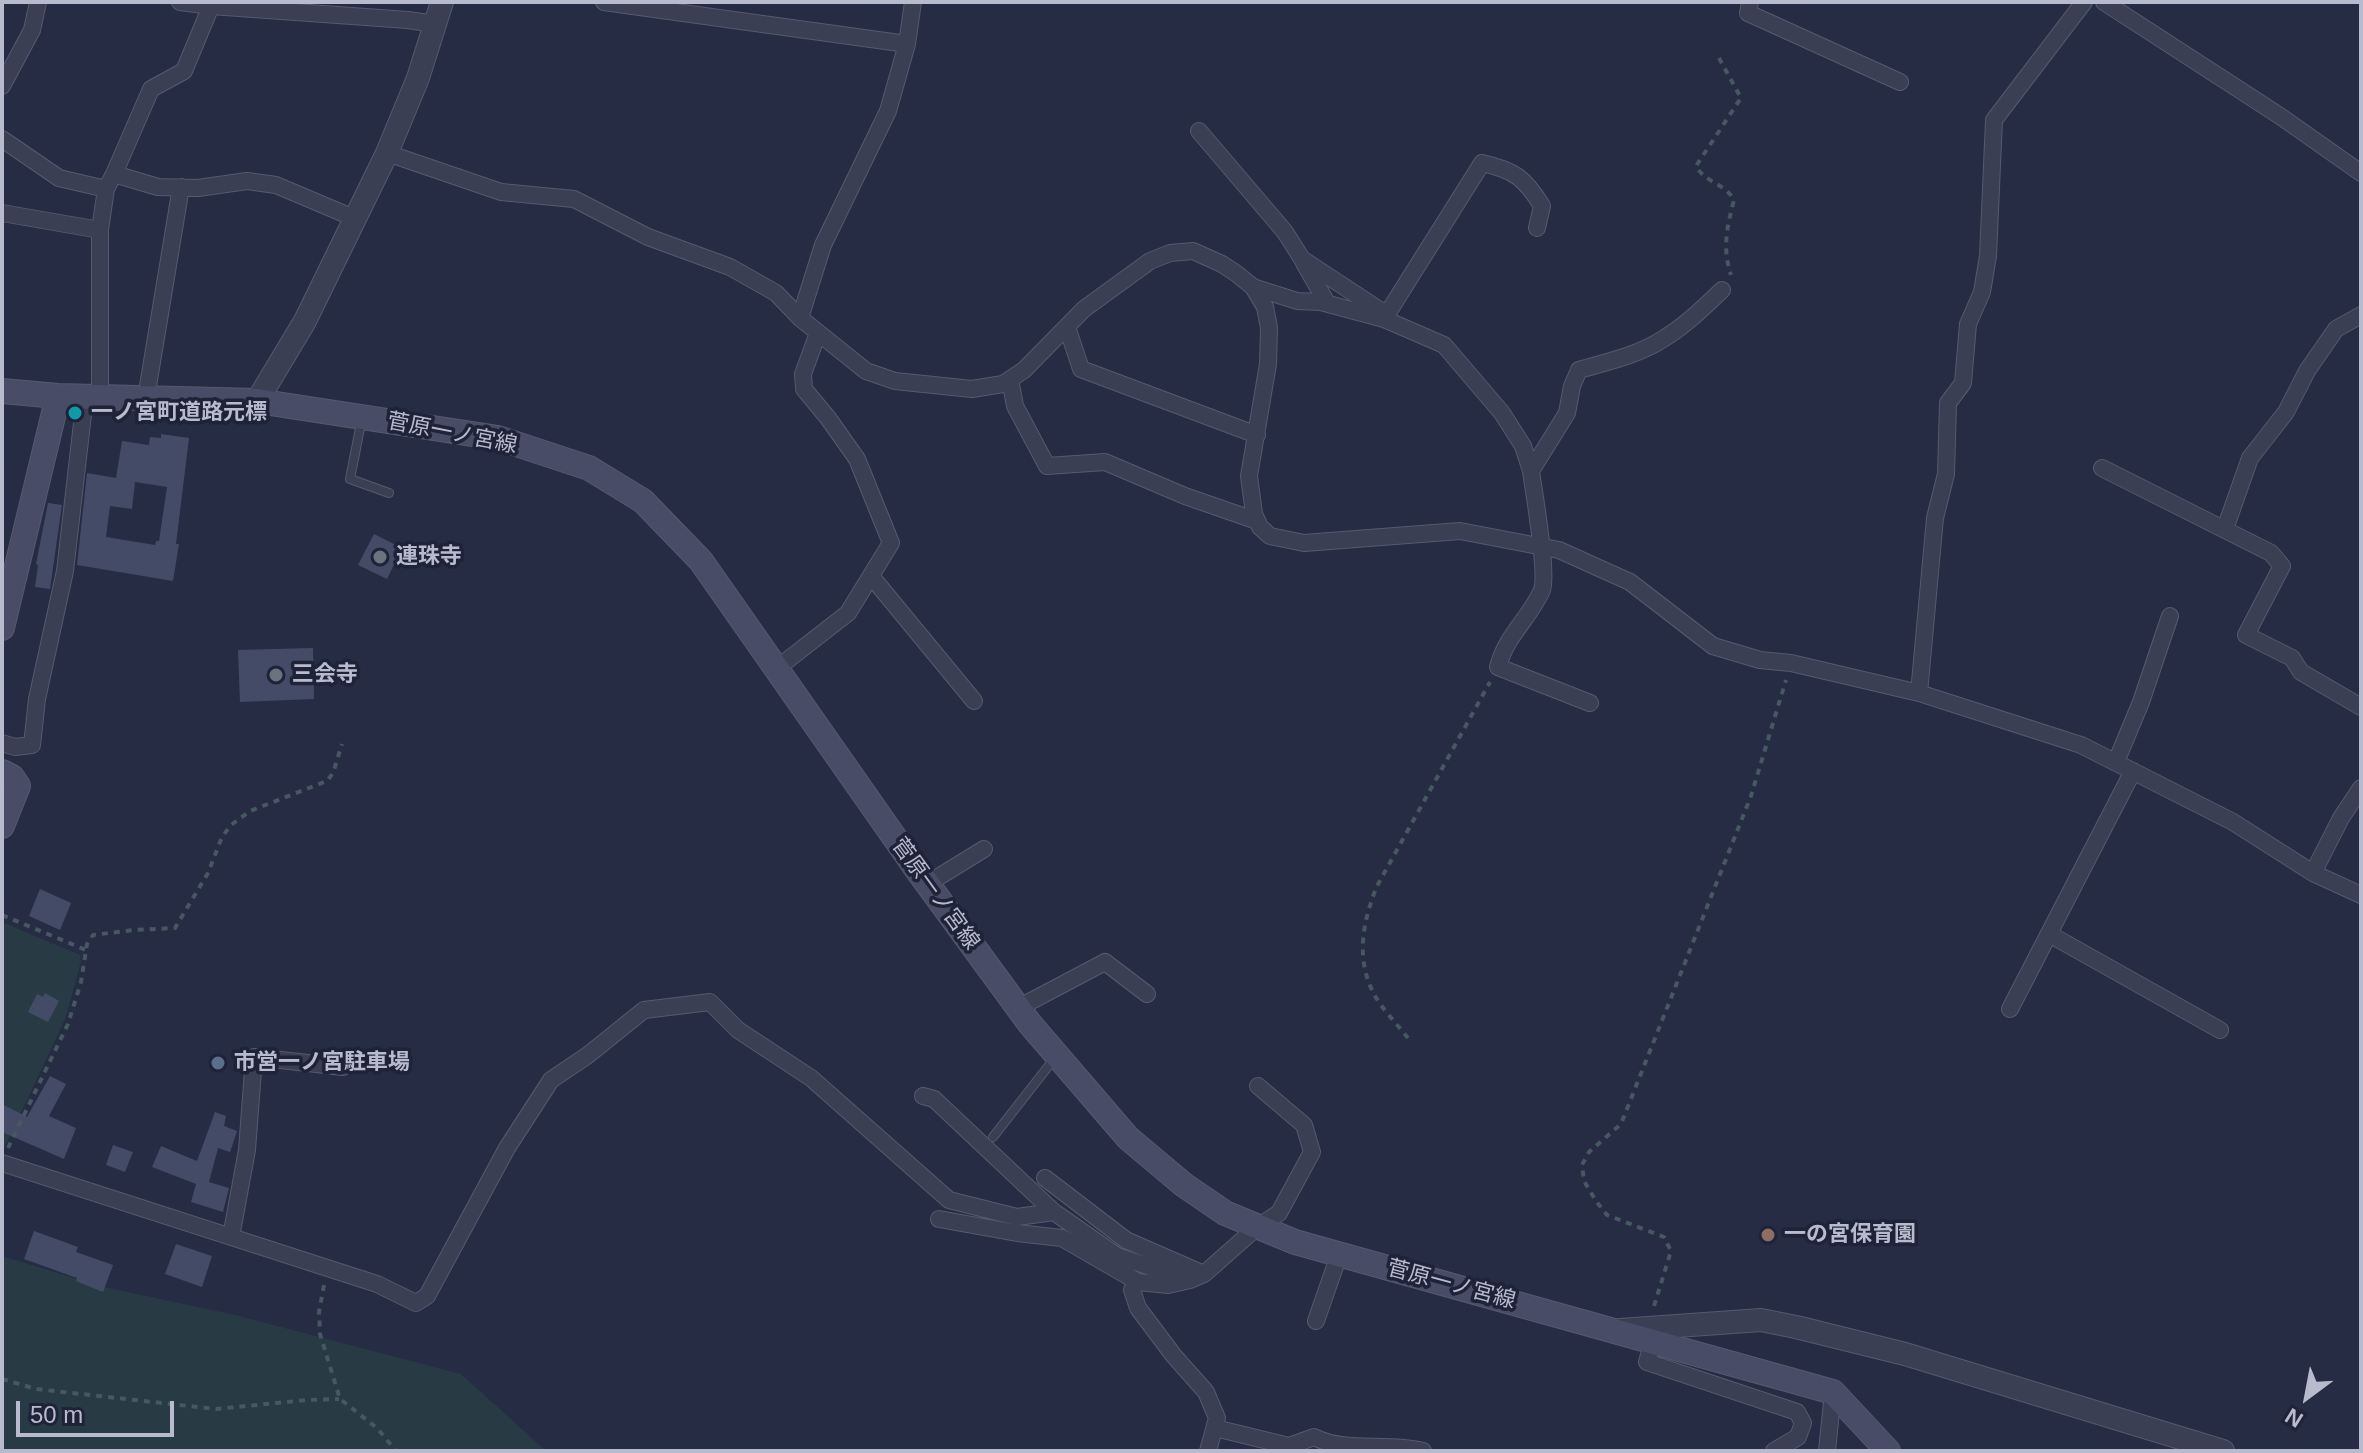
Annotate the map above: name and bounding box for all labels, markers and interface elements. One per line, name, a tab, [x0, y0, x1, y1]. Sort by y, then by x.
place label: 一ノ宮町道路元標	[91, 400, 267, 426]
marker: 一ノ宮町道路元標	[66, 404, 84, 422]
street label: 菅原一ノ宮線	[385, 408, 519, 460]
place label: 連珠寺	[396, 544, 462, 570]
marker: 連珠寺	[371, 548, 389, 566]
place label: 三会寺	[292, 662, 358, 688]
marker: 三会寺	[267, 666, 285, 684]
street label: 菅原一ノ宮線	[886, 833, 984, 955]
place label: 市営一ノ宮駐車場	[234, 1050, 410, 1076]
marker: 市営一ノ宮駐車場	[209, 1054, 227, 1072]
place label: 一の宮保育園	[1784, 1222, 1916, 1248]
marker: 一の宮保育園	[1759, 1226, 1777, 1244]
street label: 菅原一ノ宮線	[1384, 1255, 1518, 1315]
north arrow	[2267, 1357, 2347, 1437]
scale bar	[20, 1385, 178, 1435]
text: 50 m	[30, 1401, 83, 1428]
text: N	[2281, 1403, 2307, 1433]

